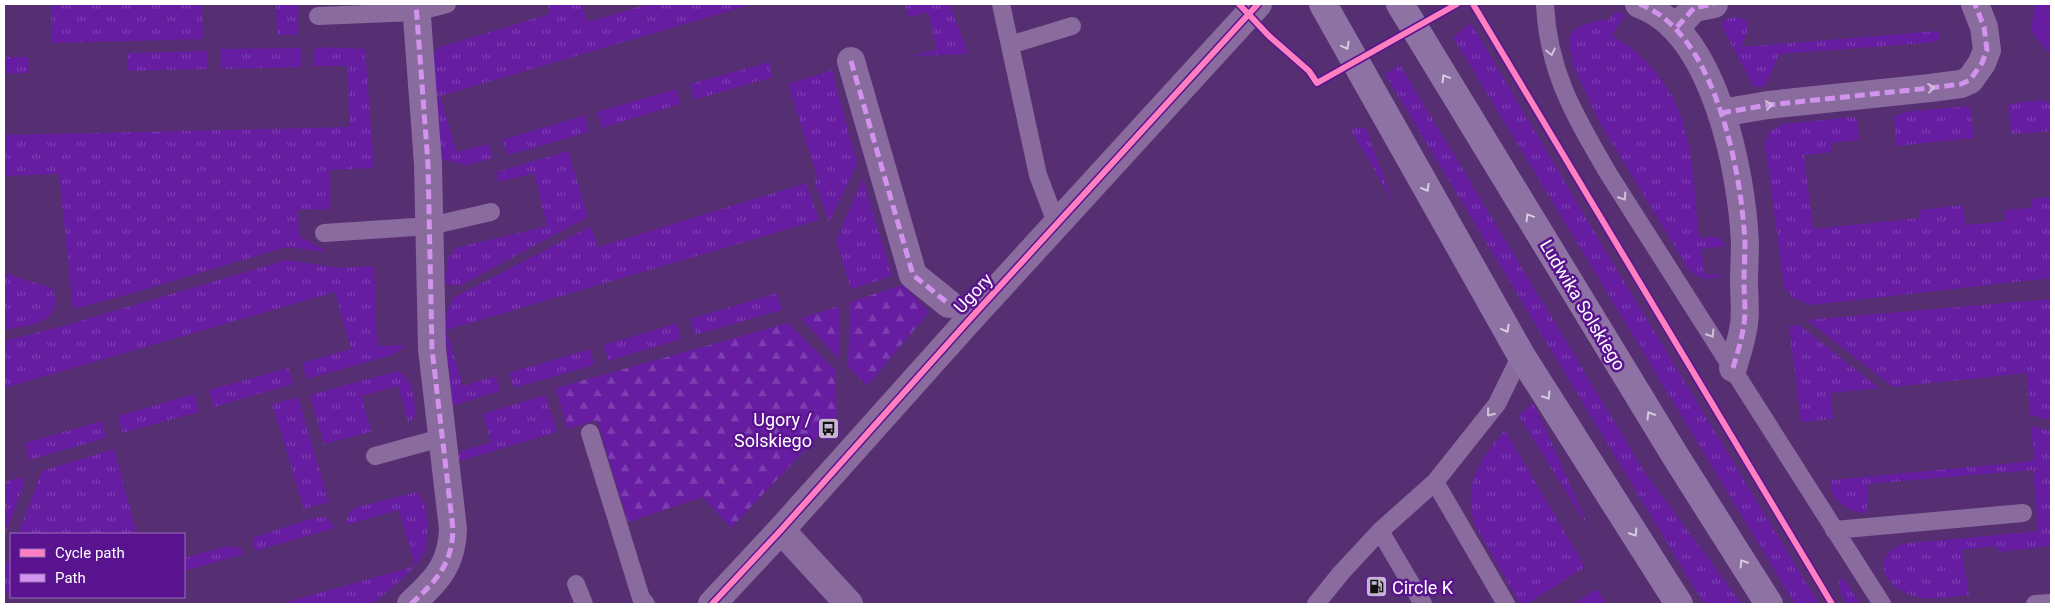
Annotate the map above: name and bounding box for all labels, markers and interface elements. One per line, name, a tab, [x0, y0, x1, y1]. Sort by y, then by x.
one-way arrow	[1340, 41, 1350, 50]
one-way arrow	[1545, 48, 1556, 56]
one-way arrow	[1441, 75, 1451, 84]
one-way arrow	[1927, 83, 1935, 94]
one-way arrow	[1765, 100, 1774, 110]
one-way arrow	[1420, 182, 1430, 191]
one-way arrow	[1617, 191, 1627, 200]
one-way arrow	[1526, 213, 1536, 222]
street label: Ludwika Solskiego	[1536, 236, 1630, 374]
street label: Ugory	[949, 268, 997, 317]
one-way arrow	[1500, 324, 1510, 333]
one-way arrow	[1704, 328, 1714, 337]
one-way arrow	[1540, 391, 1550, 400]
one-way arrow	[1486, 408, 1495, 417]
place label: Ugory / Solskiego	[734, 409, 812, 451]
one-way arrow	[1647, 412, 1657, 421]
bus stop icon: Ugory / Solskiego	[816, 417, 840, 441]
one-way arrow	[1628, 528, 1637, 537]
legend	[10, 533, 185, 598]
text: Cycle path	[55, 544, 125, 562]
one-way arrow	[1740, 559, 1749, 569]
text: Path	[55, 569, 86, 587]
fuel station icon: Circle K	[1364, 575, 1388, 599]
place label: Circle K	[1392, 577, 1454, 598]

